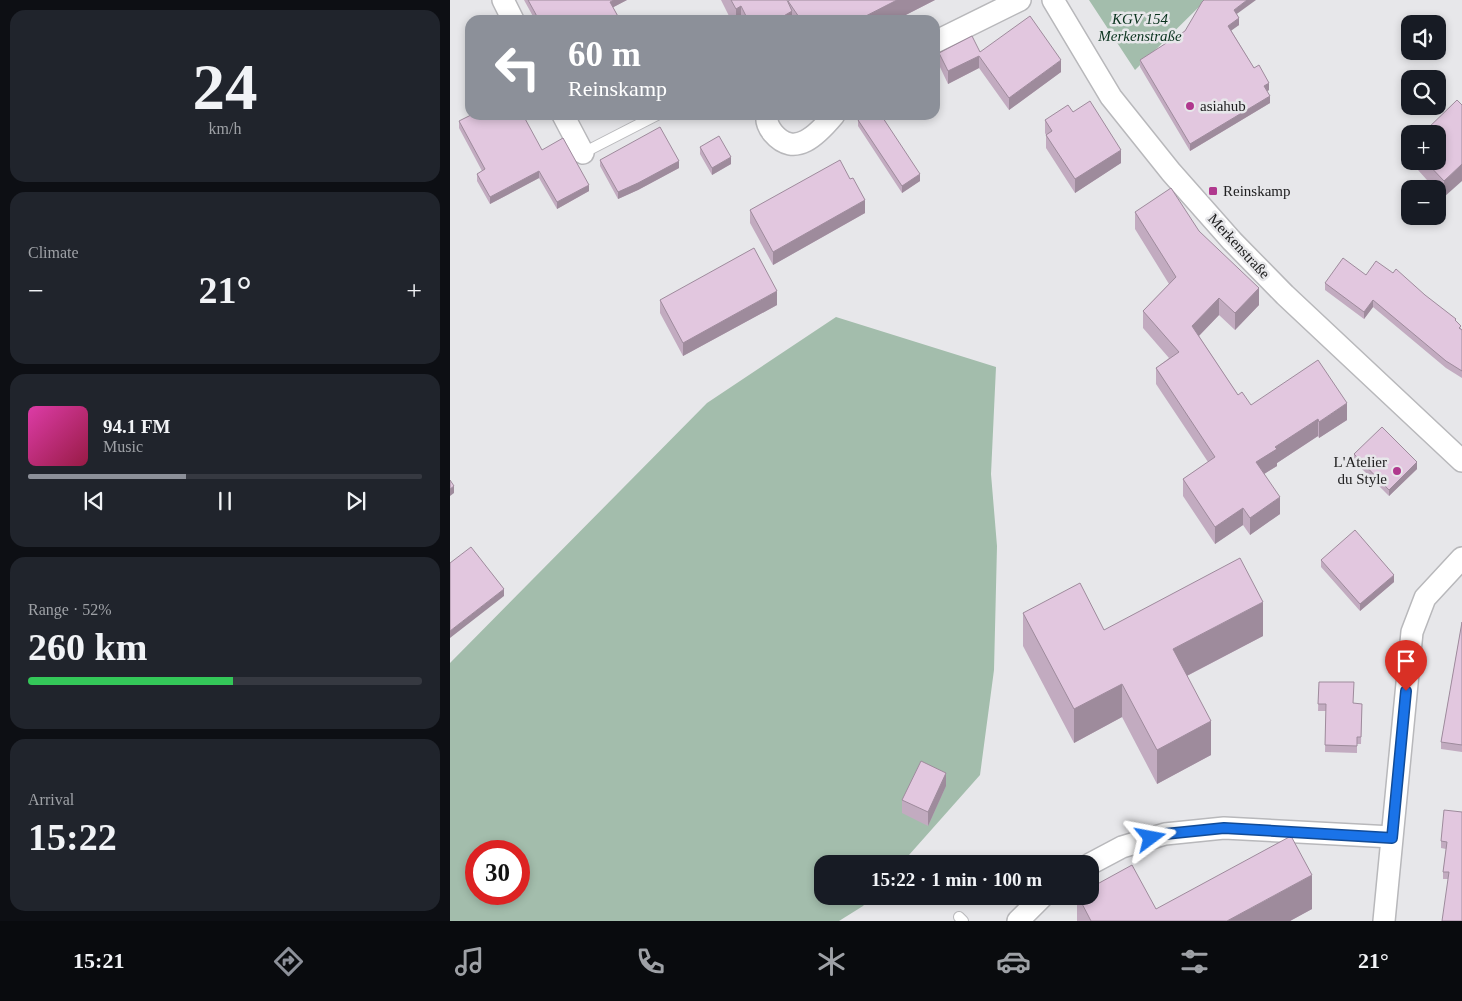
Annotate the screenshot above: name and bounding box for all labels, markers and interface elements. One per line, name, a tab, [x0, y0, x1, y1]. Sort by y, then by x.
park label: KGV 154 Merkenstraße	[1097, 11, 1182, 44]
map controls	[1401, 15, 1446, 225]
button: sound	[1401, 15, 1446, 60]
icon: left	[485, 35, 550, 100]
text: 60 m	[568, 35, 641, 74]
text: 24	[193, 51, 258, 123]
button: search	[1401, 70, 1446, 115]
text: Reinskamp	[568, 76, 667, 101]
place label: asiahub	[1200, 98, 1246, 114]
marker: asiahub	[1184, 100, 1196, 112]
text: km/h	[209, 120, 241, 137]
button: +	[1401, 125, 1446, 170]
button: −	[1401, 180, 1446, 225]
place label: Reinskamp	[1223, 183, 1291, 199]
marker: Reinskamp	[1207, 185, 1219, 197]
street label: Merkenstraße	[1205, 210, 1273, 282]
text: Climate	[28, 244, 79, 261]
text: 21°	[198, 269, 252, 311]
text: −	[28, 275, 44, 306]
text: +	[406, 275, 422, 306]
text: 94.1 FM	[103, 416, 171, 437]
text: Music	[103, 438, 143, 455]
place label: L'Atelier du Style	[1333, 454, 1387, 487]
marker: L'Atelier du Style	[1391, 465, 1403, 477]
icon: previous	[80, 487, 108, 515]
icon: pause	[211, 487, 239, 515]
icon: next	[342, 487, 370, 515]
text: Range · 52%	[28, 601, 112, 618]
text: 260 km	[28, 626, 147, 668]
pin	[1385, 640, 1427, 691]
icon: arrive	[1392, 647, 1420, 675]
text: Arrival	[28, 791, 74, 808]
position arrow	[1124, 811, 1176, 863]
text: 15:22	[28, 816, 117, 858]
speed limit sign: 30	[465, 840, 530, 905]
text: 15:22 · 1 min · 100 m	[871, 869, 1042, 890]
icon: directions	[271, 944, 306, 979]
icon: music	[452, 944, 487, 979]
icon: phone	[633, 944, 668, 979]
icon: climate	[814, 944, 849, 979]
icon: car	[996, 944, 1031, 979]
icon: filters	[1177, 944, 1212, 979]
text: 15:21	[73, 948, 124, 973]
text: 21°	[1358, 948, 1389, 973]

